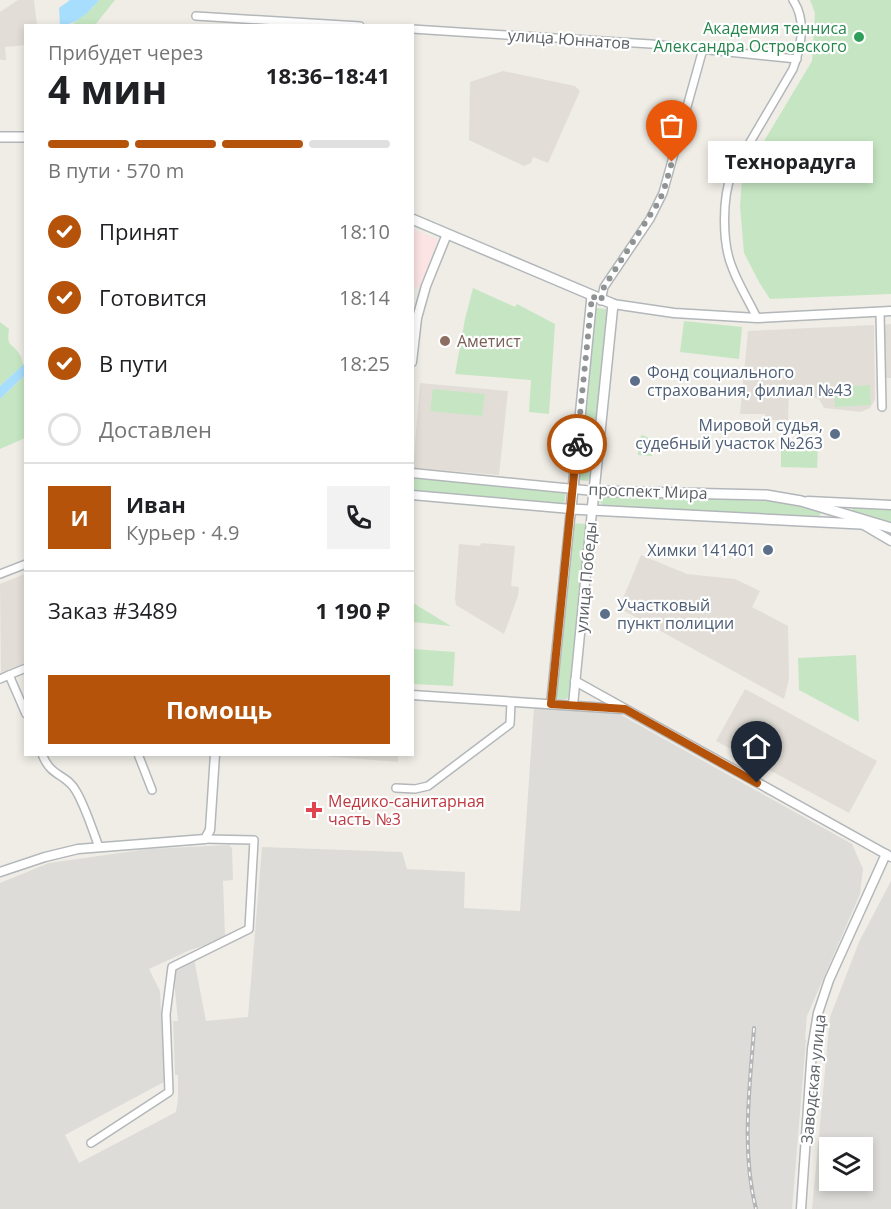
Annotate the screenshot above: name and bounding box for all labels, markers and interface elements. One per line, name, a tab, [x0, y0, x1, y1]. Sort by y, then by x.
place label: Академия тенниса Александра Островского	[653, 17, 847, 57]
street label: улица Юннатов	[507, 24, 631, 54]
marker: Академия тенниса Александра Островского	[852, 30, 866, 44]
text: Прибудет через	[48, 39, 203, 66]
text: 18:36–18:41	[266, 60, 390, 90]
text: 4 мин	[48, 62, 167, 115]
pin	[646, 100, 697, 162]
icon: bag	[655, 109, 688, 142]
callout: Технорадуга	[708, 141, 873, 183]
text: Технорадуга	[725, 148, 856, 175]
text: В пути · 570 m	[48, 157, 184, 184]
icon: check	[48, 215, 81, 248]
text: Принят	[99, 216, 179, 246]
text: 18:10	[339, 218, 390, 245]
icon: check	[48, 281, 81, 314]
text: Готовится	[99, 282, 207, 312]
text: 18:14	[339, 284, 390, 311]
place label: Аметист	[457, 330, 521, 352]
marker: Аметист	[438, 334, 452, 348]
icon: check	[48, 347, 81, 380]
text: В пути	[99, 348, 168, 378]
text: 18:25	[339, 350, 390, 377]
place label: Фонд социального страхования, филиал №43	[647, 361, 852, 401]
marker: Фонд социального страхования, филиал №43	[628, 374, 642, 388]
text: Доставлен	[99, 414, 212, 444]
courier	[547, 414, 607, 474]
place label: Мировой судья, судебный участок №263	[635, 414, 823, 454]
marker: Мировой судья, судебный участок №263	[828, 427, 842, 441]
icon: bike	[561, 428, 594, 461]
street label: проспект Мира	[588, 478, 708, 504]
button: phone	[327, 486, 390, 549]
text: Иван	[126, 489, 186, 519]
text: И	[70, 502, 89, 532]
text: Курьер · 4.9	[126, 519, 240, 546]
street label: улица Победы	[570, 520, 602, 634]
place label: Химки 141401	[647, 539, 756, 561]
marker: Химки 141401	[761, 543, 775, 557]
place label: Участковый пункт полиции	[617, 594, 734, 634]
text: Заказ #3489	[48, 595, 178, 625]
text: 1 190 ₽	[315, 595, 390, 625]
marker: Участковый пункт полиции	[598, 607, 612, 621]
button: Помощь	[48, 675, 390, 744]
pin	[731, 721, 782, 783]
icon: home	[740, 730, 773, 763]
place label: Медико-санитарная часть №3	[328, 790, 485, 830]
marker: Медико-санитарная часть №3	[305, 801, 323, 819]
street label: Заводская улица	[795, 1013, 831, 1145]
map controls	[819, 1137, 873, 1191]
button: layers	[819, 1137, 873, 1191]

